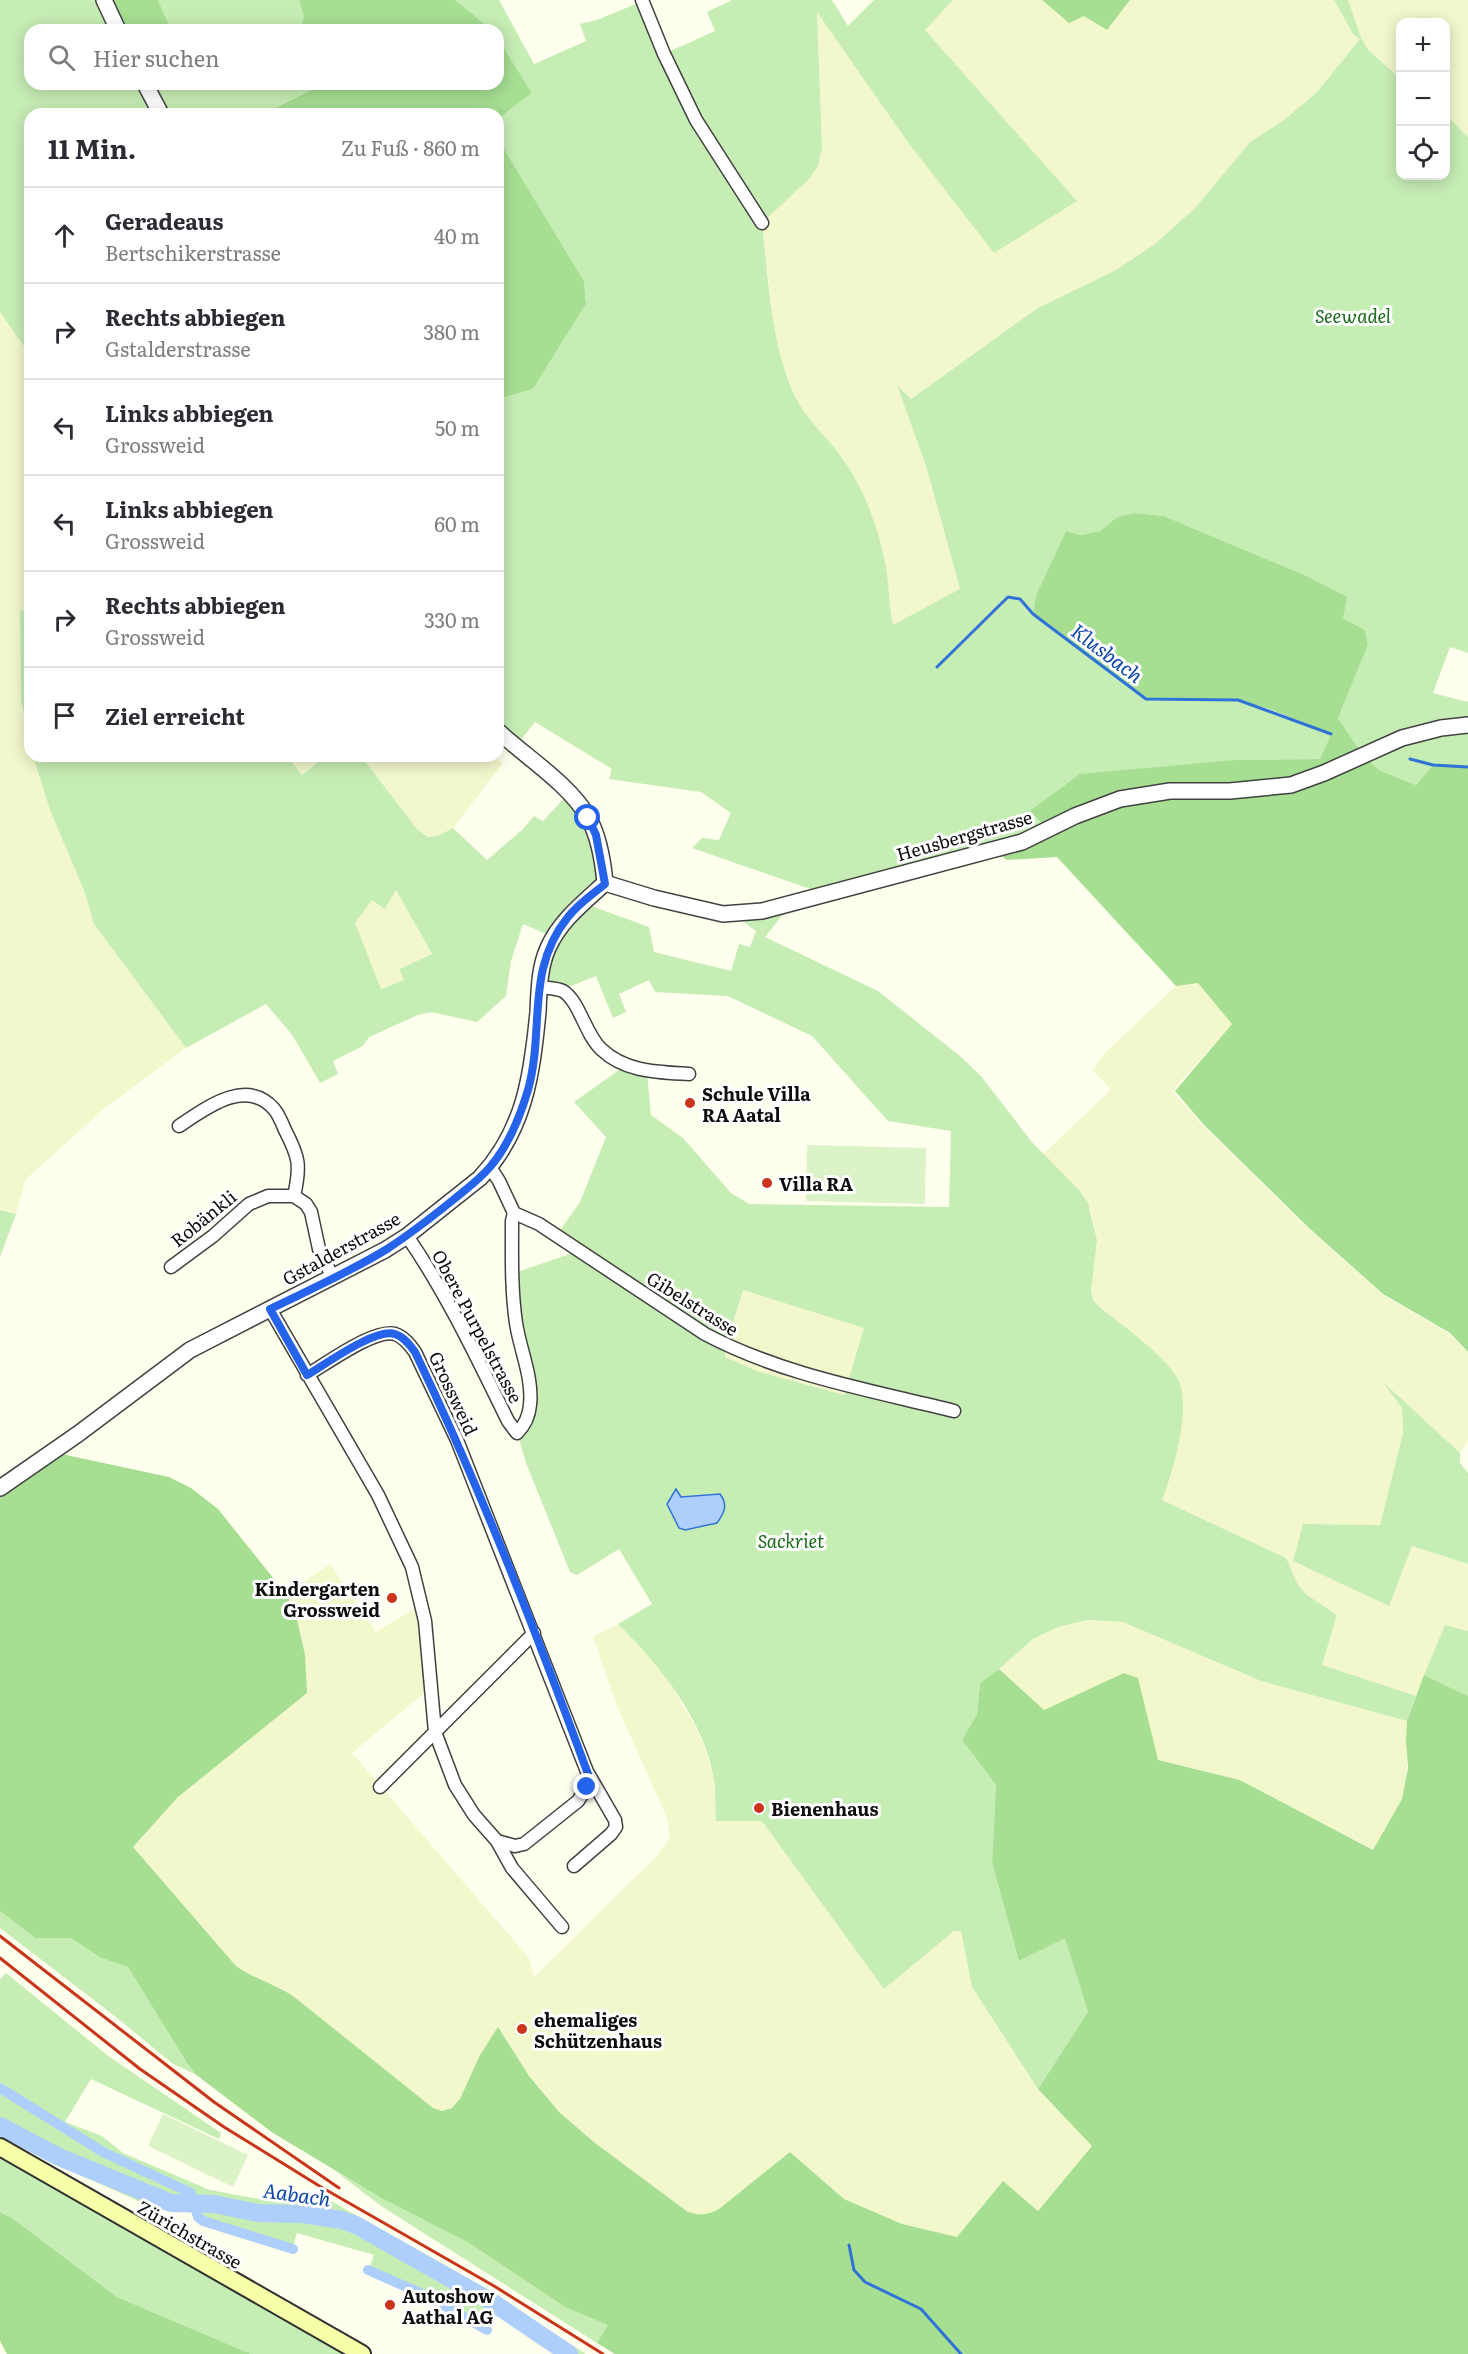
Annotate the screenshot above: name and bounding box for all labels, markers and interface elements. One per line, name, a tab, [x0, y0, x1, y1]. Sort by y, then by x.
map controls	[1396, 18, 1450, 180]
button: +	[1396, 18, 1450, 72]
search box	[24, 24, 504, 90]
icon: search	[45, 41, 78, 74]
text: Hier suchen	[93, 41, 220, 74]
button: −	[1396, 72, 1450, 126]
button: locate	[1396, 126, 1450, 180]
text: 11 Min.	[48, 128, 136, 167]
text: Zu Fuß · 860 m	[341, 132, 480, 162]
text: Geradeaus	[105, 204, 223, 237]
icon: ahead	[48, 219, 81, 252]
text: 40 m	[434, 220, 480, 250]
text: Bertschikerstrasse	[105, 237, 281, 267]
text: Rechts abbiegen	[105, 300, 285, 333]
park label: Seewadel	[1315, 302, 1392, 329]
icon: right	[48, 315, 81, 348]
text: 380 m	[423, 316, 480, 346]
text: Gstalderstrasse	[105, 333, 251, 363]
text: Links abbiegen	[105, 396, 274, 429]
icon: left	[48, 411, 81, 444]
text: 50 m	[435, 412, 480, 442]
text: Grossweid	[105, 429, 205, 459]
text: Links abbiegen	[105, 492, 274, 525]
icon: left	[48, 507, 81, 540]
text: 60 m	[434, 508, 480, 538]
text: Grossweid	[105, 525, 205, 555]
text: Rechts abbiegen	[105, 588, 285, 621]
icon: right	[48, 603, 81, 636]
text: 330 m	[424, 604, 480, 634]
water label: Klusbach	[1066, 615, 1150, 689]
text: Grossweid	[105, 621, 205, 651]
icon: arrive	[48, 699, 81, 732]
text: Ziel erreicht	[105, 699, 245, 732]
street label: Heusbergstrasse	[893, 803, 1035, 867]
route start	[574, 804, 600, 830]
place label: Schule Villa RA Aatal	[702, 1080, 811, 1128]
marker: Schule Villa RA Aatal	[683, 1096, 697, 1110]
place label: Villa RA	[779, 1170, 854, 1197]
marker: Villa RA	[760, 1176, 774, 1190]
street label: Robänkli	[164, 1183, 242, 1253]
street label: Gstalderstrasse	[277, 1204, 405, 1292]
street label: Obere Purpelstrasse	[426, 1244, 530, 1408]
street label: Gibelstrasse	[642, 1264, 744, 1342]
street label: Grossweid	[423, 1347, 485, 1439]
park label: Sackriet	[758, 1527, 824, 1554]
place label: Kindergarten Grossweid	[254, 1575, 380, 1623]
marker: Kindergarten Grossweid	[385, 1591, 399, 1605]
route end	[573, 1773, 599, 1799]
place label: Bienenhaus	[771, 1795, 878, 1822]
marker: Bienenhaus	[752, 1801, 766, 1815]
place label: ehemaliges Schützenhaus	[534, 2006, 662, 2054]
marker: ehemaliges Schützenhaus	[515, 2022, 529, 2036]
water label: Aabach	[261, 2173, 333, 2213]
street label: Zürichstrasse	[133, 2193, 247, 2275]
place label: Autoshow Aathal AG	[402, 2282, 495, 2330]
marker: Autoshow Aathal AG	[383, 2298, 397, 2312]

